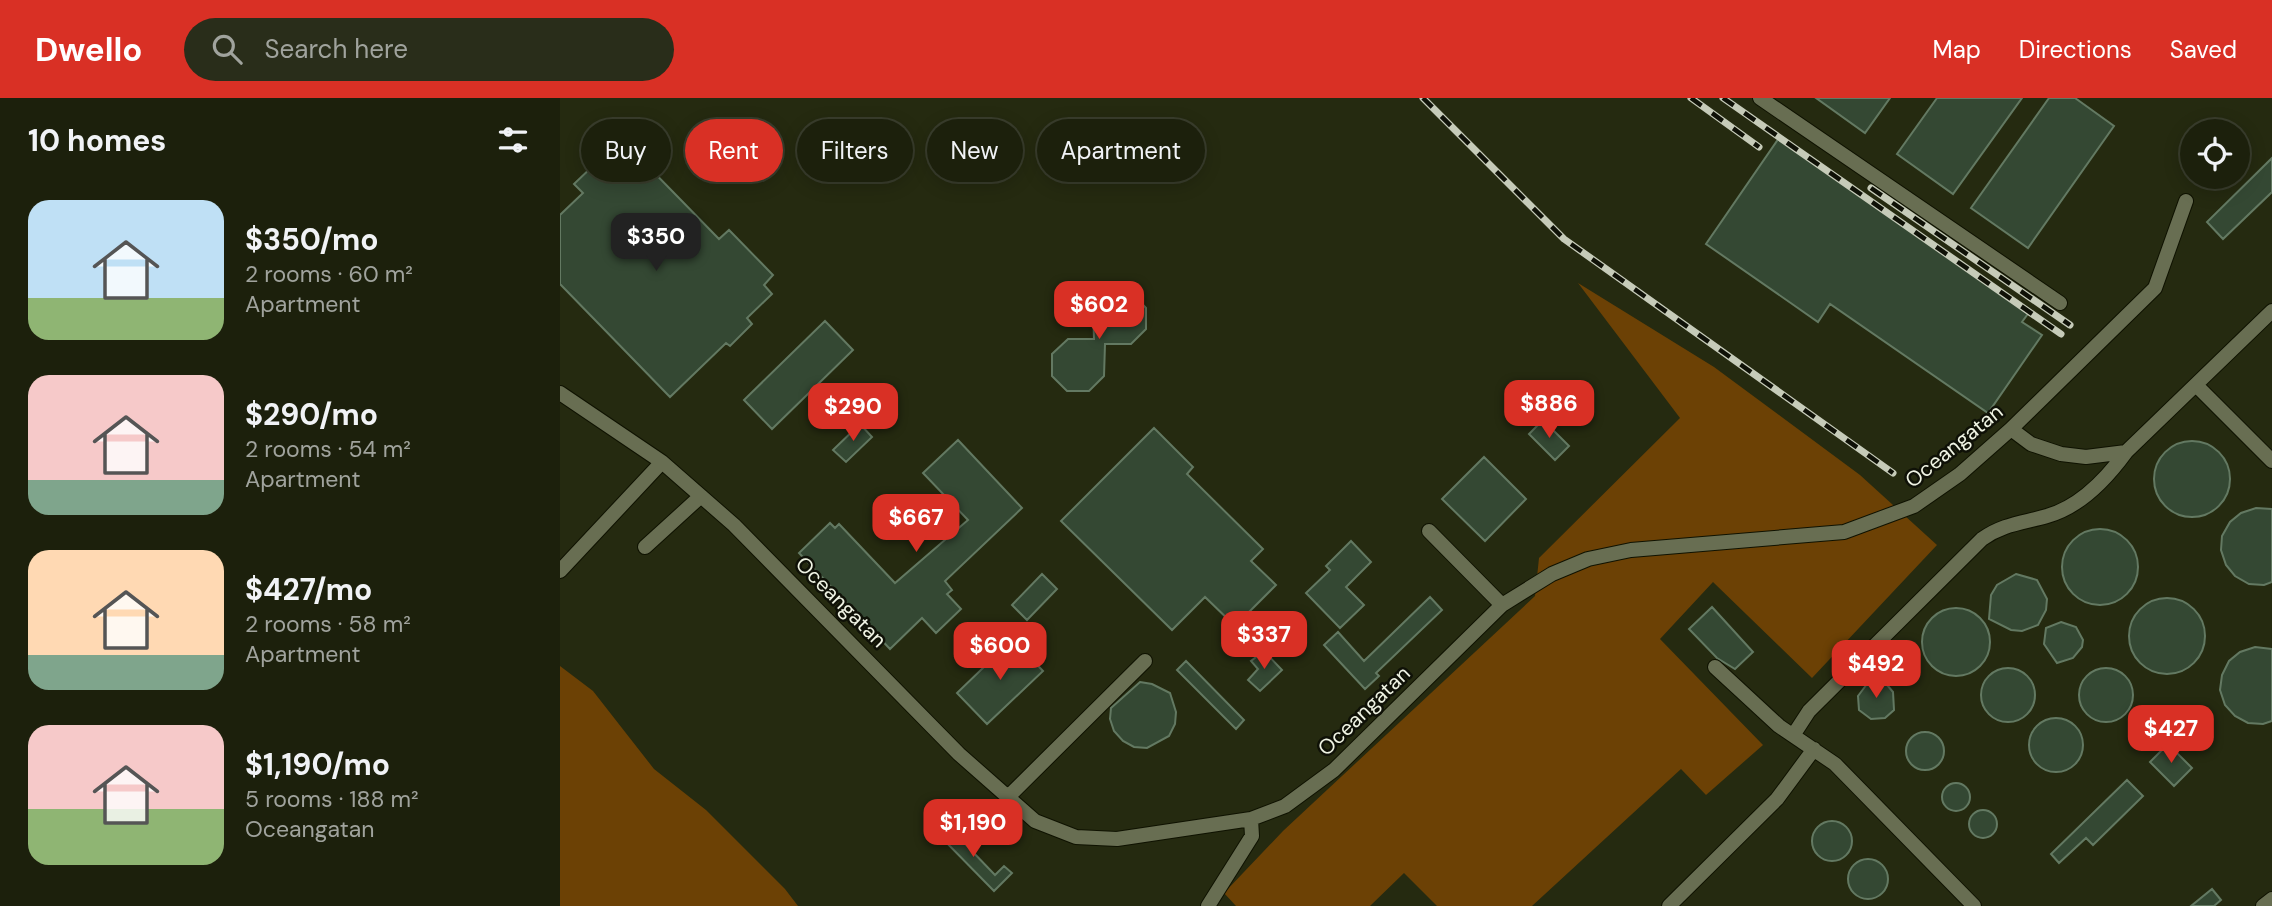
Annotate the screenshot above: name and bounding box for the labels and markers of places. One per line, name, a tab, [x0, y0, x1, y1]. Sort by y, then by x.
pin: $350	[615, 214, 697, 273]
pin: $602	[1058, 282, 1140, 341]
pin: $886	[1508, 380, 1590, 440]
pin: $290	[812, 384, 894, 443]
pin: $667	[875, 494, 957, 554]
pin: $337	[1223, 612, 1305, 671]
pin: $600	[959, 622, 1041, 682]
pin: $492	[1835, 640, 1917, 700]
pin: $427	[2130, 706, 2212, 765]
pin: $1,190	[916, 800, 1030, 859]

